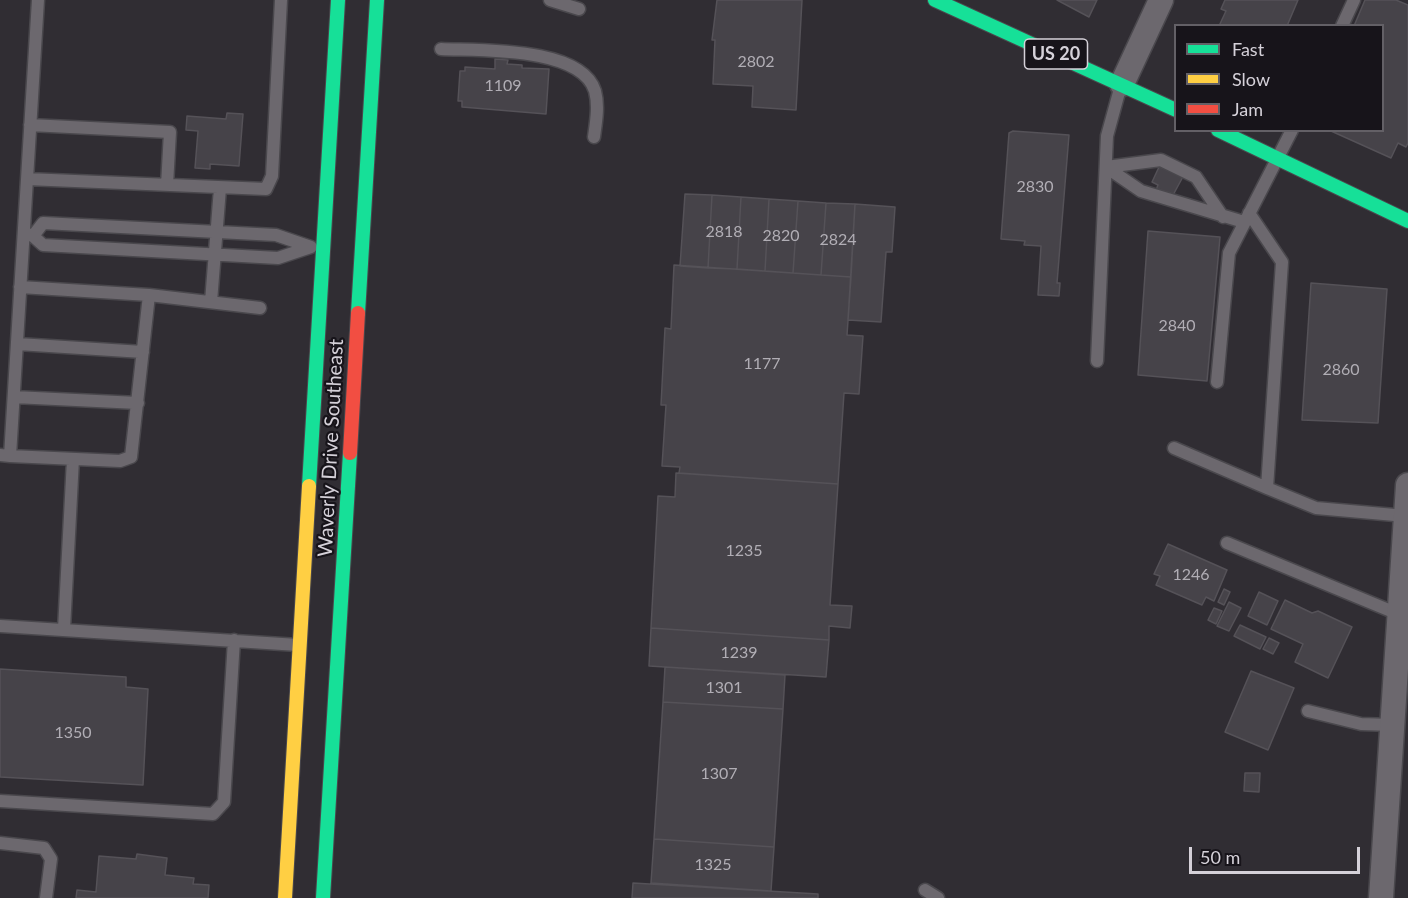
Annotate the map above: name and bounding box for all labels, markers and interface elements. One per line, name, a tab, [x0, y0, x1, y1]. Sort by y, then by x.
legend	[1174, 24, 1384, 132]
text: Fast	[1232, 38, 1264, 60]
road number: US 20	[1024, 39, 1088, 69]
house number: 2802	[737, 52, 775, 72]
text: Slow	[1232, 68, 1270, 90]
house number: 1109	[484, 76, 522, 96]
text: Jam	[1232, 98, 1263, 120]
house number: 2830	[1016, 177, 1054, 197]
house number: 2818	[705, 222, 743, 242]
house number: 2820	[762, 226, 800, 246]
house number: 2824	[819, 230, 857, 250]
house number: 2840	[1158, 316, 1196, 336]
street label: Waverly Drive Southeast	[313, 338, 349, 558]
house number: 1177	[743, 354, 781, 374]
house number: 2860	[1322, 360, 1360, 380]
house number: 1235	[725, 541, 763, 561]
house number: 1246	[1172, 565, 1210, 585]
house number: 1239	[720, 643, 758, 663]
house number: 1301	[705, 678, 743, 698]
house number: 1350	[54, 723, 92, 743]
house number: 1307	[700, 764, 738, 784]
scale bar	[1192, 835, 1363, 873]
text: 50 m	[1200, 846, 1240, 868]
house number: 1325	[694, 855, 732, 875]

